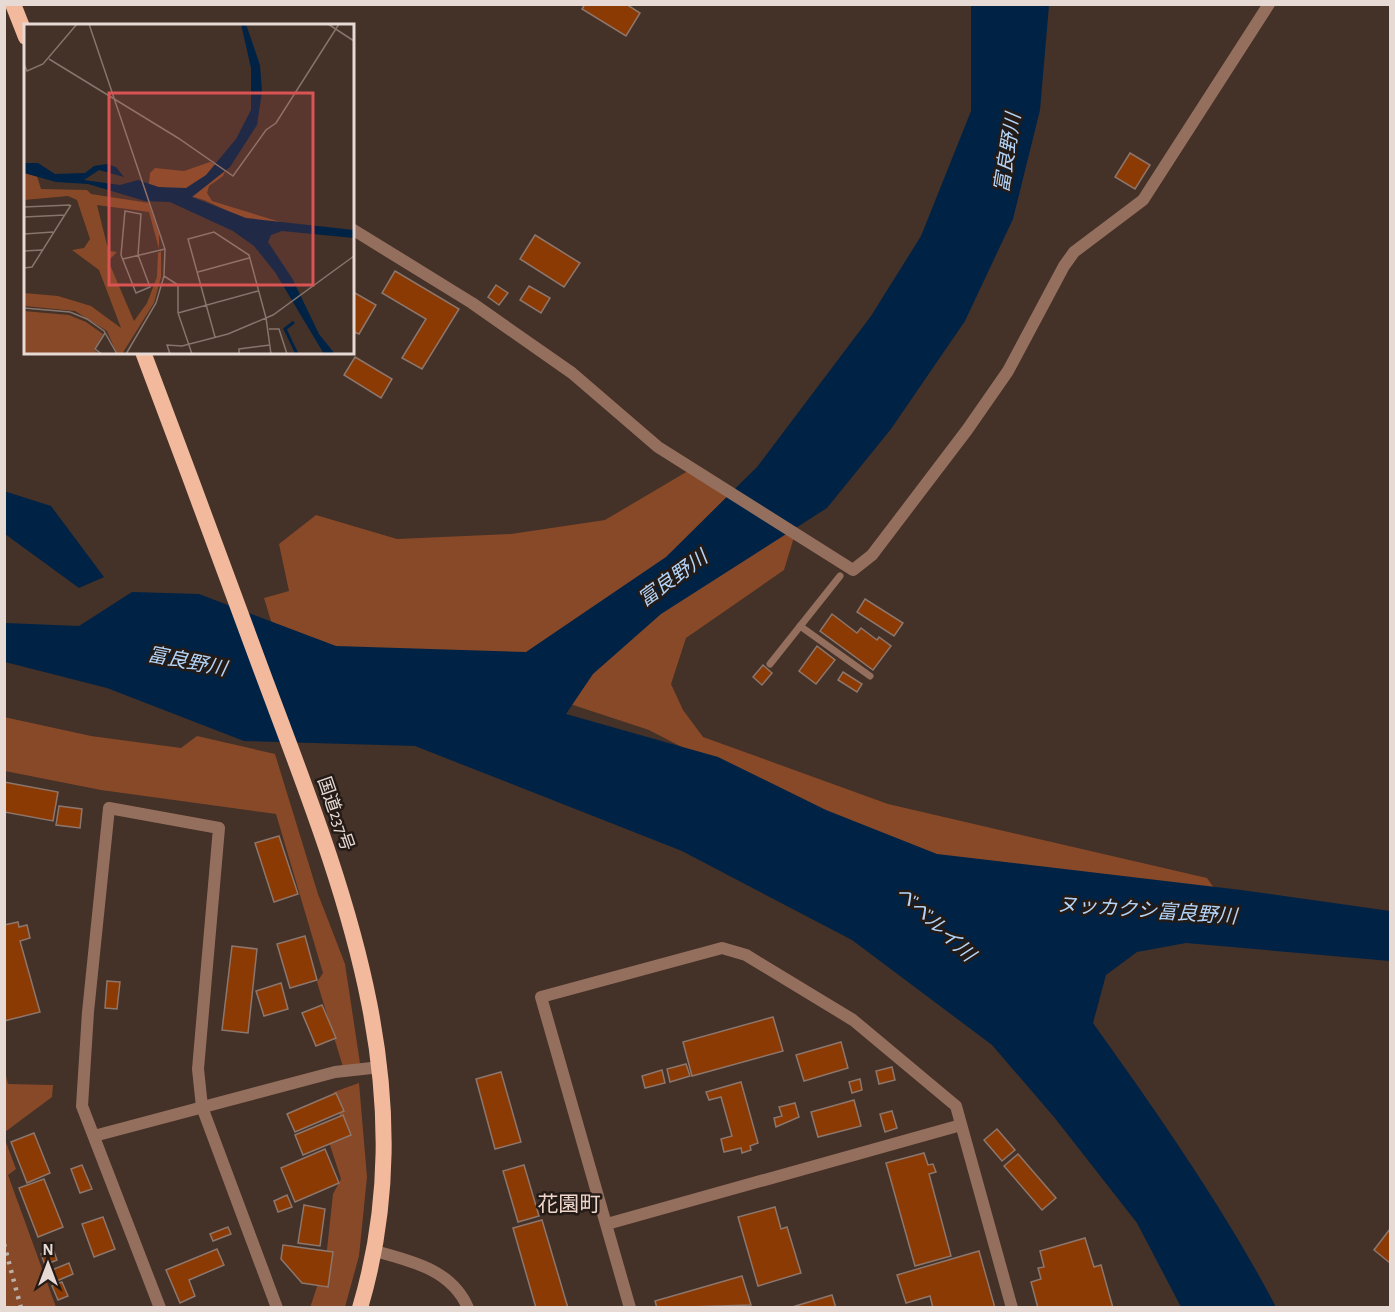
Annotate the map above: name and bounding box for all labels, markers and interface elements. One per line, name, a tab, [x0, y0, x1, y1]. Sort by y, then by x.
inset map	[24, 24, 354, 354]
water label: 富良野川	[991, 110, 1024, 194]
water label: 富良野川	[634, 545, 713, 611]
water label: 富良野川	[146, 644, 230, 680]
street label: 国道237号	[314, 774, 358, 853]
water label: ベベルイ川	[892, 883, 980, 967]
water label: ヌッカクシ富良野川	[1057, 894, 1240, 927]
district label: 花園町	[538, 1193, 601, 1215]
north arrow	[18, 1234, 78, 1294]
text: N	[42, 1242, 54, 1258]

